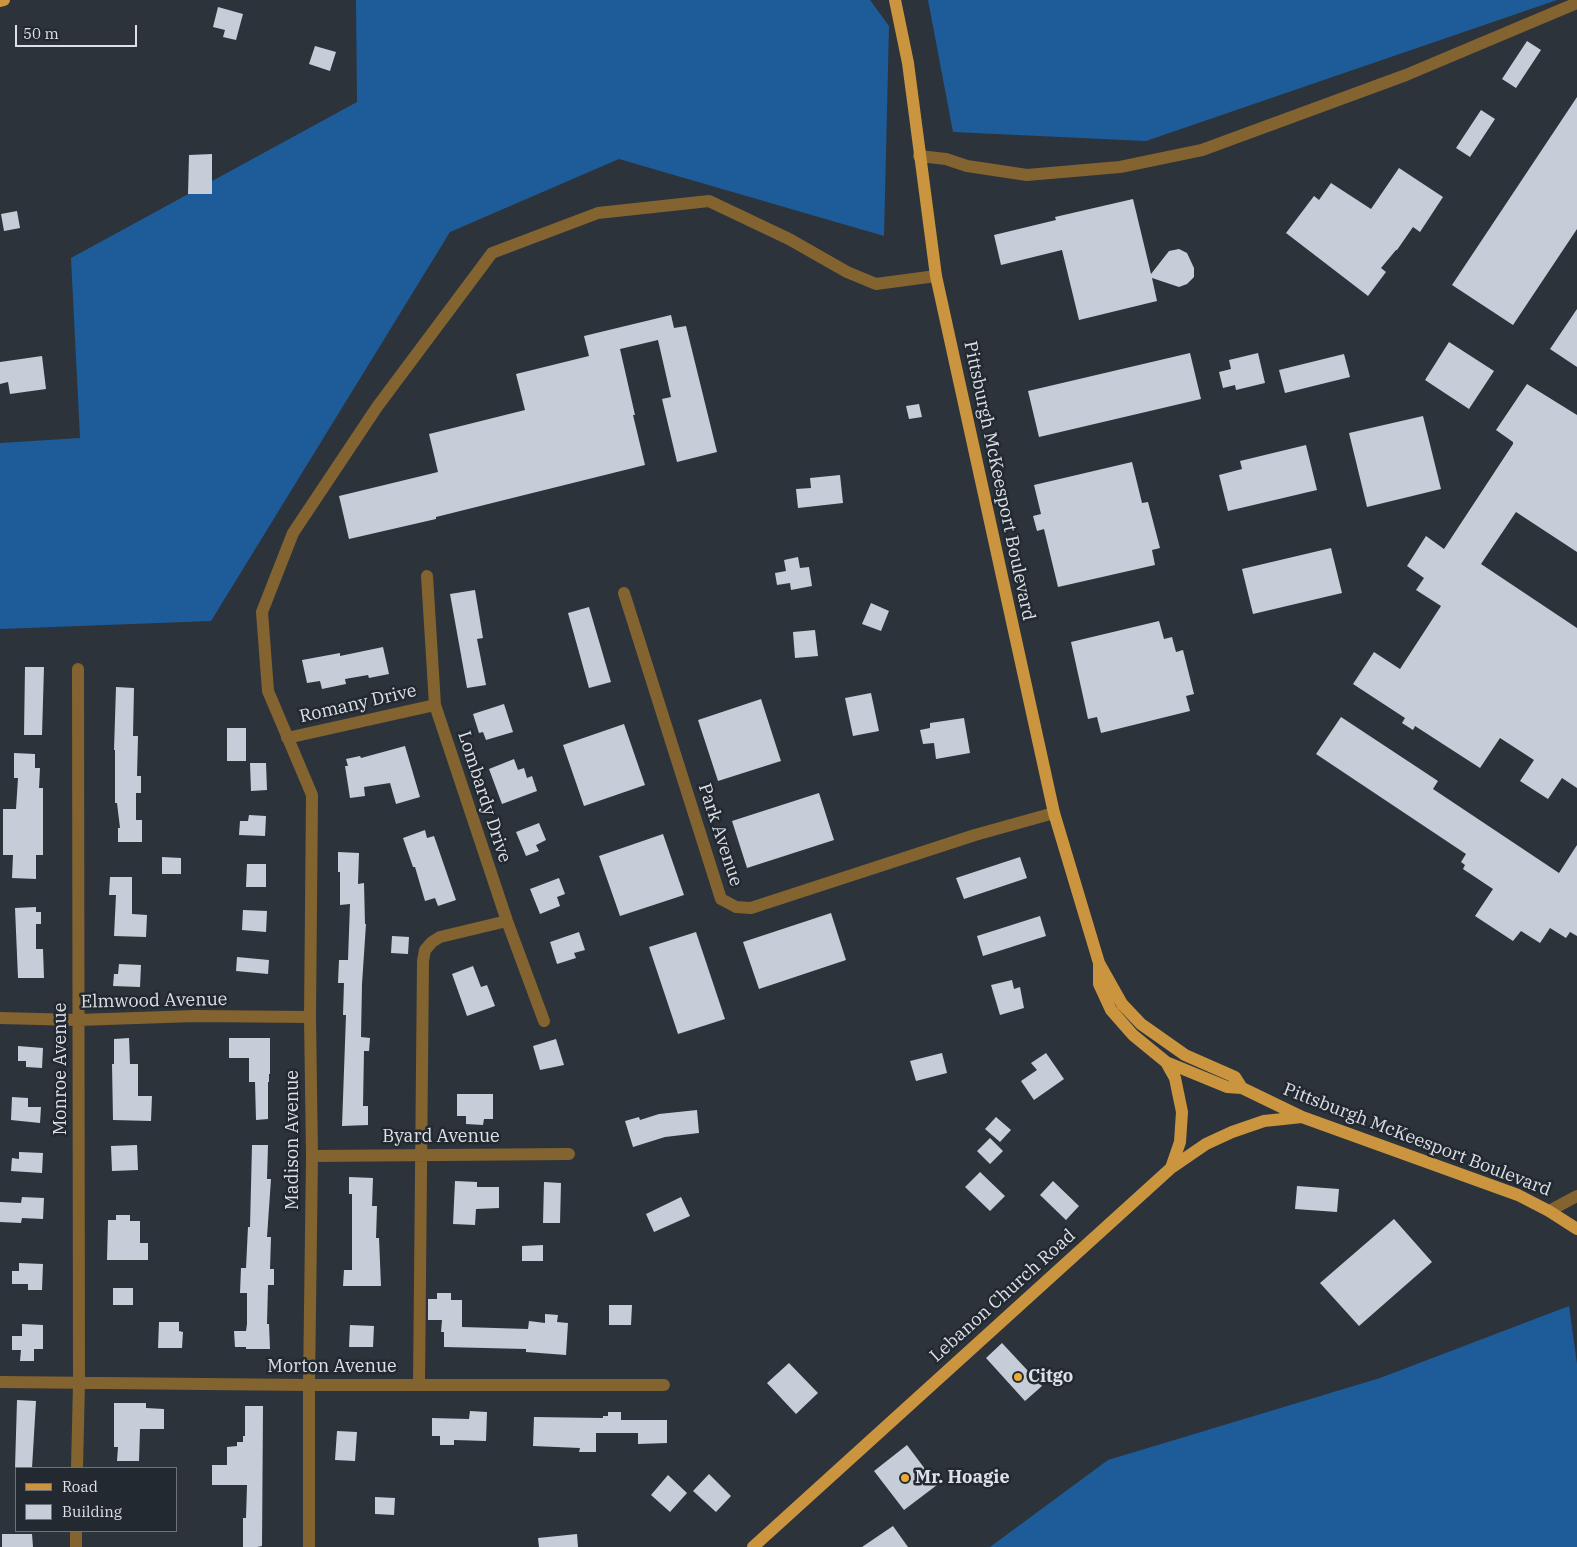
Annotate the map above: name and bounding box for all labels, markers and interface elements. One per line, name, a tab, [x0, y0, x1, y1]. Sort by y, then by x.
scale bar	[18, 15, 140, 47]
text: 50 m	[23, 24, 59, 43]
street label: Pittsburgh McKeesport Boulevard	[959, 339, 1039, 623]
street label: Romany Drive	[297, 680, 419, 728]
street label: Lombardy Drive	[453, 729, 515, 865]
street label: Park Avenue	[693, 781, 747, 889]
street label: Elmwood Avenue	[80, 989, 228, 1013]
street label: Monroe Avenue	[50, 1003, 72, 1135]
street label: Madison Avenue	[282, 1070, 304, 1210]
street label: Pittsburgh McKeesport Boulevard	[1280, 1079, 1554, 1201]
street label: Byard Avenue	[382, 1126, 500, 1148]
street label: Lebanon Church Road	[926, 1225, 1080, 1367]
street label: Morton Avenue	[267, 1356, 397, 1378]
place label: Citgo	[1028, 1366, 1073, 1388]
marker: Citgo	[1012, 1371, 1024, 1383]
legend	[15, 1467, 178, 1532]
place label: Mr. Hoagie	[915, 1467, 1010, 1489]
marker: Mr. Hoagie	[899, 1472, 911, 1484]
text: Road	[62, 1477, 98, 1496]
text: Building	[62, 1502, 122, 1521]

